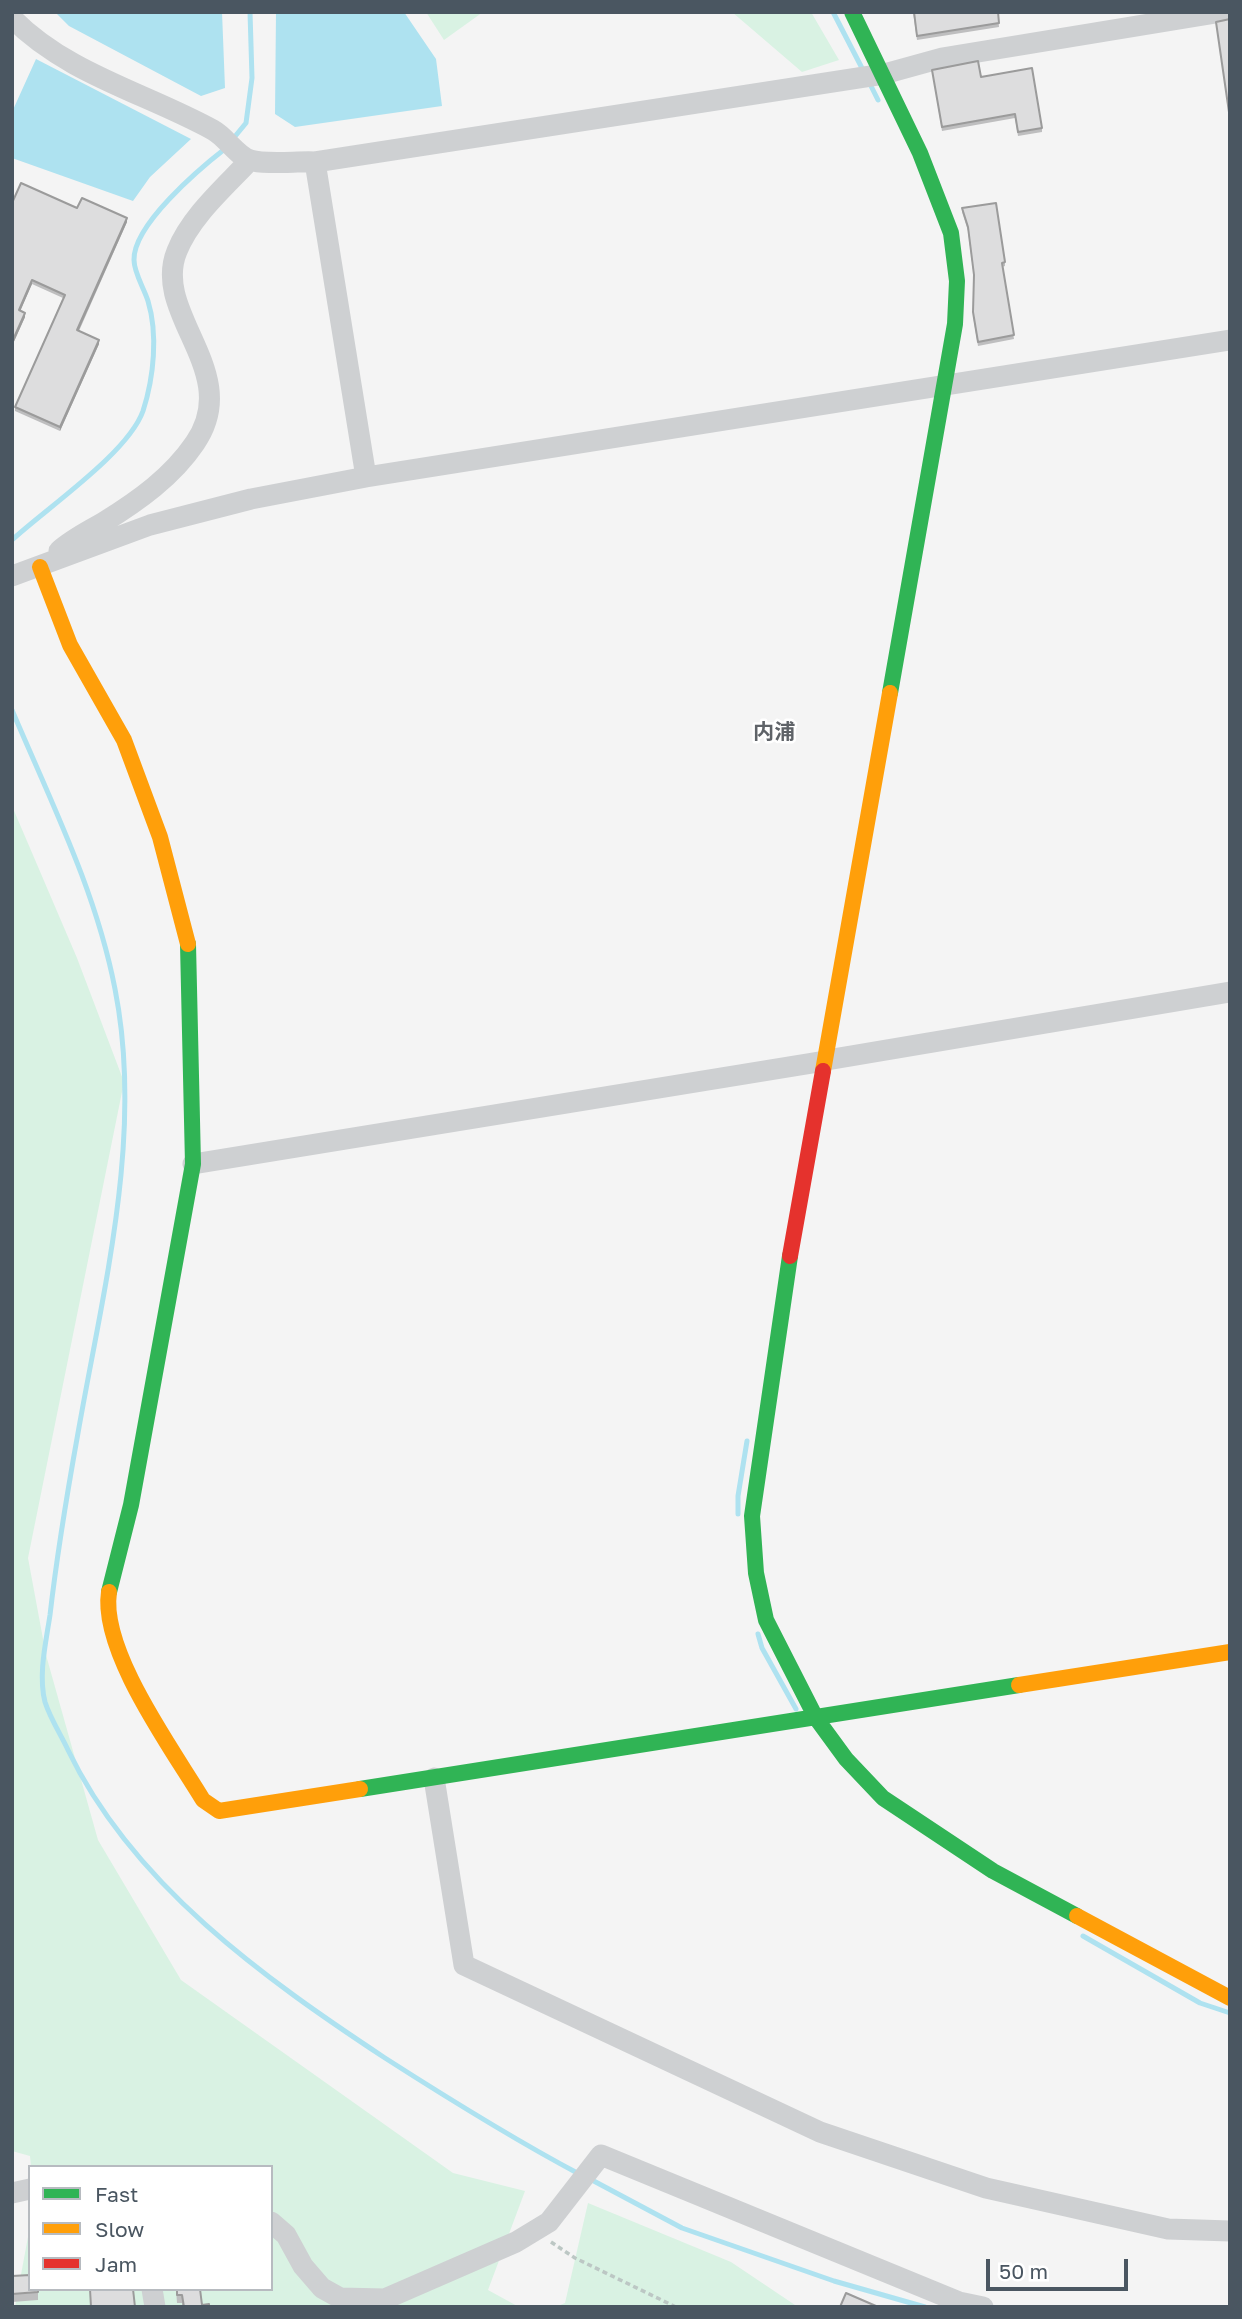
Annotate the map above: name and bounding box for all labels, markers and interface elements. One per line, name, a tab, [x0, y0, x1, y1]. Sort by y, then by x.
district label: 内浦	[753, 719, 795, 745]
legend	[28, 2165, 273, 2291]
text: Fast	[95, 2181, 138, 2207]
text: Slow	[95, 2216, 144, 2242]
scale bar	[990, 2246, 1132, 2290]
text: Jam	[95, 2251, 137, 2277]
text: 50 m	[999, 2258, 1048, 2284]

